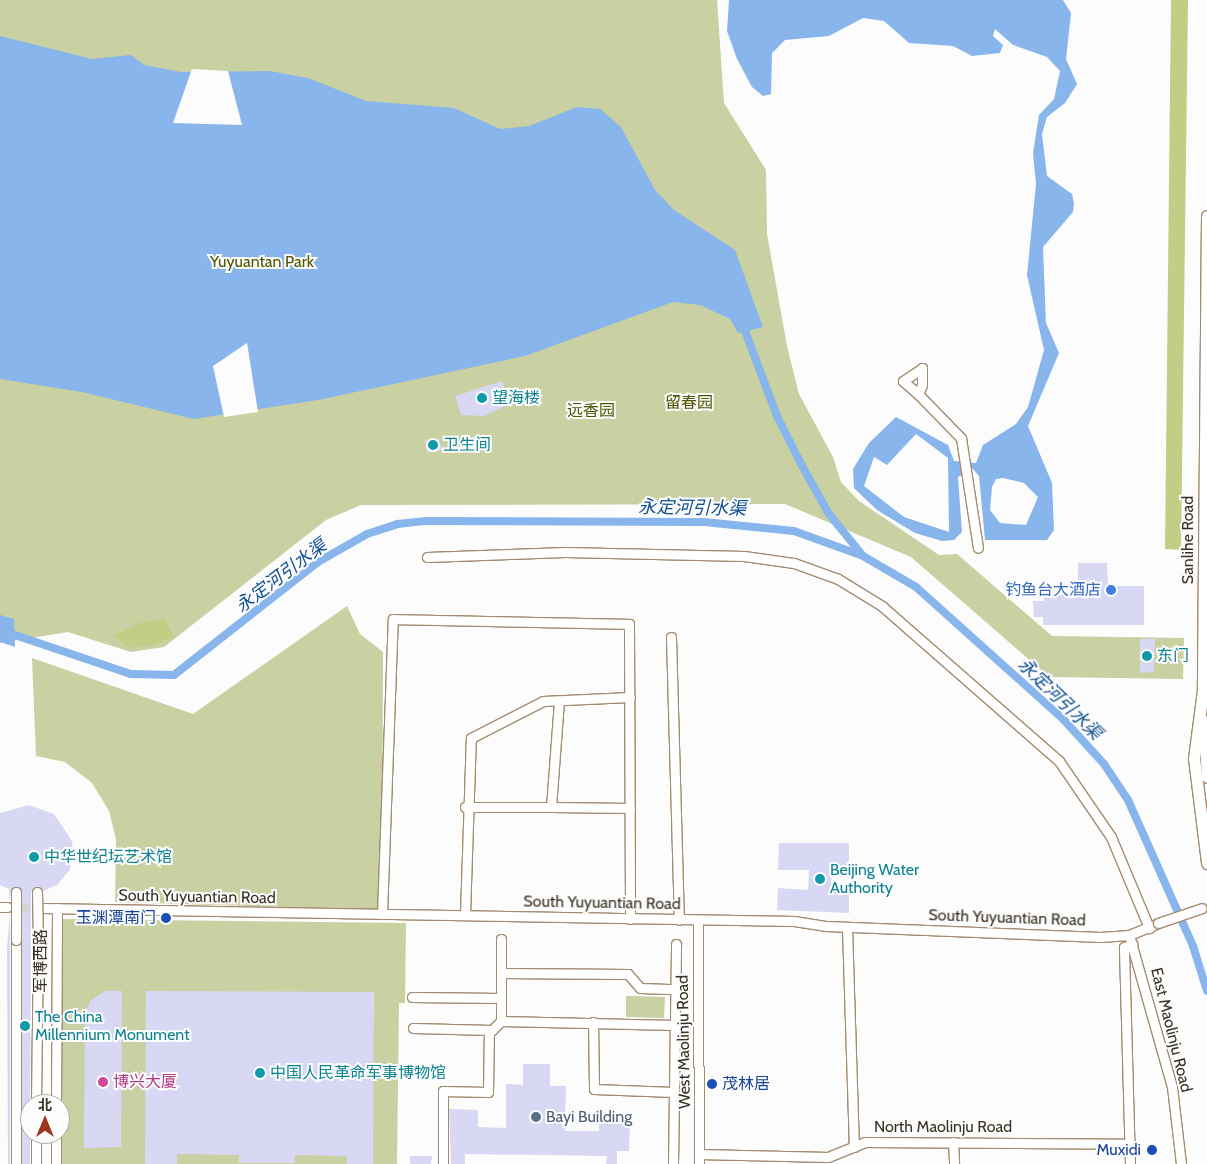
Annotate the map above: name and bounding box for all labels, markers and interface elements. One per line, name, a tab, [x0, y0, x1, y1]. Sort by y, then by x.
park label: Yuyuantan Park	[210, 252, 314, 272]
place label: 望海楼	[492, 388, 540, 408]
marker: 望海楼	[476, 392, 488, 404]
park label: 留春园	[665, 393, 713, 413]
park label: 远香园	[567, 401, 615, 421]
place label: 卫生间	[443, 435, 491, 455]
marker: 卫生间	[427, 439, 439, 451]
water label: 永定河引水渠	[638, 496, 746, 520]
street label: Sanlihe Road	[1178, 496, 1198, 584]
water label: 永定河引水渠	[231, 535, 331, 617]
place label: 钓鱼台大酒店	[1005, 580, 1101, 600]
marker: 钓鱼台大酒店	[1105, 584, 1117, 596]
place label: 东门	[1157, 646, 1189, 666]
marker: 东门	[1141, 650, 1153, 662]
water label: 永定河引水渠	[1014, 654, 1106, 744]
place label: 中华世纪坛艺术馆	[44, 847, 172, 867]
marker: 中华世纪坛艺术馆	[28, 851, 40, 863]
place label: Beijing Water Authority	[830, 860, 919, 898]
marker: Beijing Water Authority	[814, 873, 826, 885]
street label: South Yuyuantian Road	[118, 886, 276, 908]
street label: South Yuyuantian Road	[523, 892, 681, 914]
street label: South Yuyuantian Road	[928, 906, 1086, 930]
place label: 玉渊潭南门	[76, 908, 156, 928]
marker: 玉渊潭南门	[160, 912, 172, 924]
street label: 军博西路	[31, 929, 51, 993]
street label: East Maolinju Road	[1146, 966, 1196, 1094]
street label: West Maolinju Road	[673, 975, 695, 1109]
place label: The China Millennium Monument	[35, 1007, 190, 1045]
marker: The China Millennium Monument	[19, 1020, 31, 1032]
place label: 中国人民革命军事博物馆	[270, 1063, 446, 1083]
marker: 中国人民革命军事博物馆	[254, 1067, 266, 1079]
place label: 博兴大厦	[113, 1072, 177, 1092]
place label: 茂林居	[722, 1074, 770, 1094]
marker: 博兴大厦	[97, 1076, 109, 1088]
marker: 茂林居	[706, 1078, 718, 1090]
north arrow	[20, 1094, 70, 1144]
text: 北	[38, 1096, 52, 1114]
place label: Bayi Building	[546, 1107, 632, 1127]
marker: Bayi Building	[530, 1111, 542, 1123]
street label: North Maolinju Road	[874, 1117, 1012, 1137]
place label: Muxidi	[1097, 1140, 1141, 1160]
marker: Muxidi	[1145, 1143, 1159, 1157]

